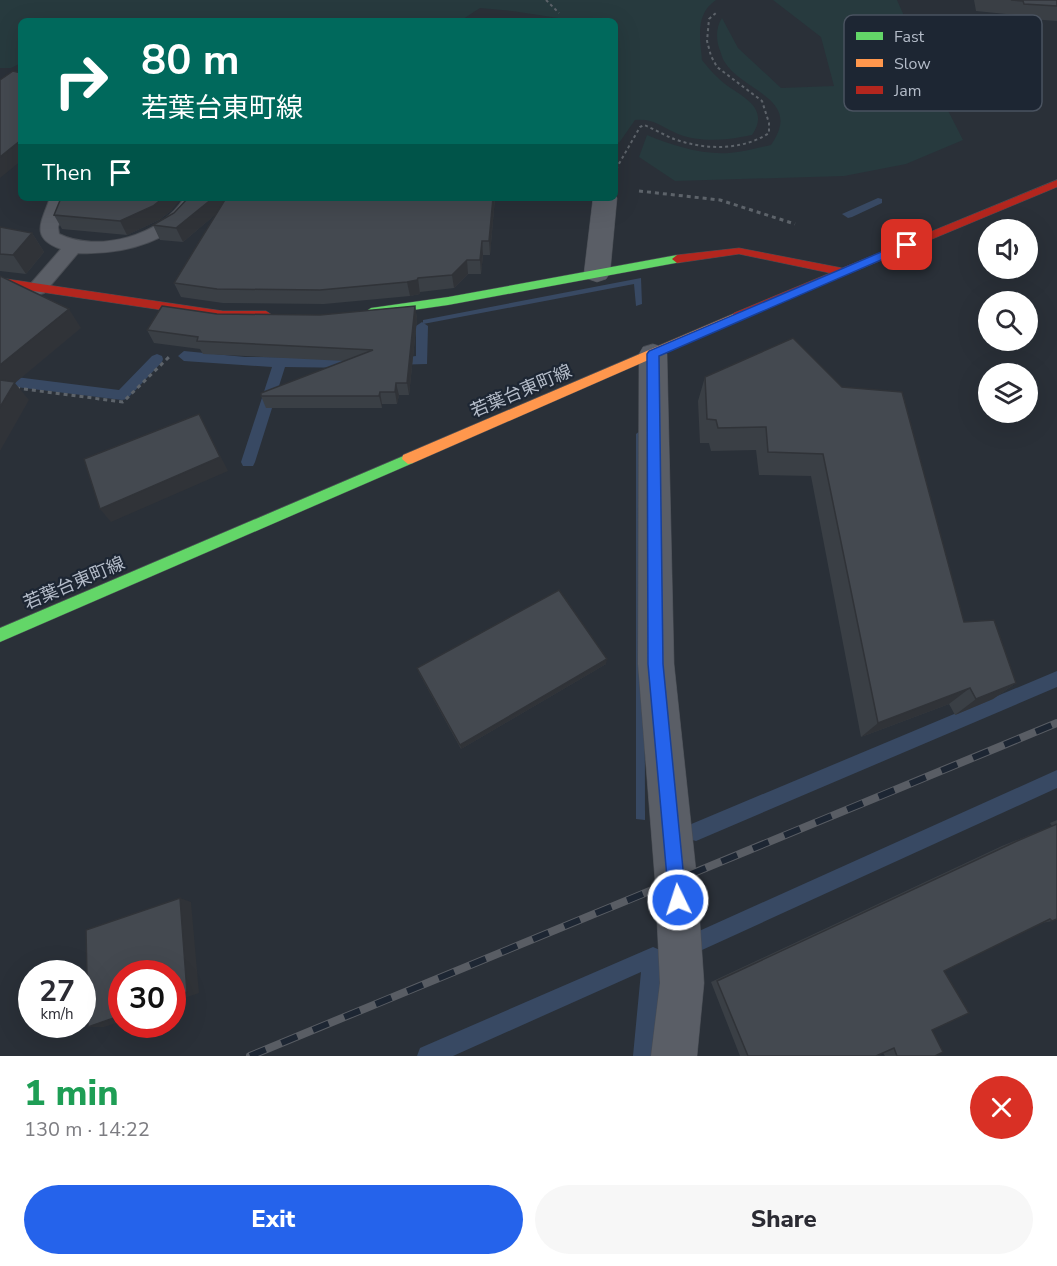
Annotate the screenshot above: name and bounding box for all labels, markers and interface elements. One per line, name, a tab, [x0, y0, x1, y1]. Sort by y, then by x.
legend	[844, 15, 1042, 111]
text: Fast	[894, 26, 925, 48]
text: 80 m	[141, 32, 240, 89]
icon: right	[42, 42, 120, 120]
text: Slow	[894, 53, 931, 75]
text: Jam	[893, 80, 921, 102]
text: 若葉台東町線	[141, 90, 303, 127]
icon: arrive	[104, 156, 137, 189]
text: Then	[42, 158, 92, 188]
pin	[881, 219, 932, 270]
map controls	[978, 219, 1038, 423]
button: sound	[978, 219, 1038, 279]
icon: arrive	[890, 228, 923, 261]
button: search	[978, 291, 1038, 351]
street label: 若葉台東町線	[467, 359, 575, 423]
button: layers	[978, 363, 1038, 423]
street label: 若葉台東町線	[20, 551, 128, 615]
position arrow	[646, 868, 710, 932]
speed limit sign: 30	[108, 960, 186, 1038]
text: 27	[39, 971, 75, 1012]
text: km/h	[40, 1004, 74, 1024]
text: 1 min	[24, 1069, 119, 1118]
button: close	[970, 1076, 1033, 1139]
text: 130 m · 14:22	[24, 1116, 150, 1143]
button: Exit	[24, 1185, 523, 1254]
button: Share	[535, 1185, 1033, 1254]

